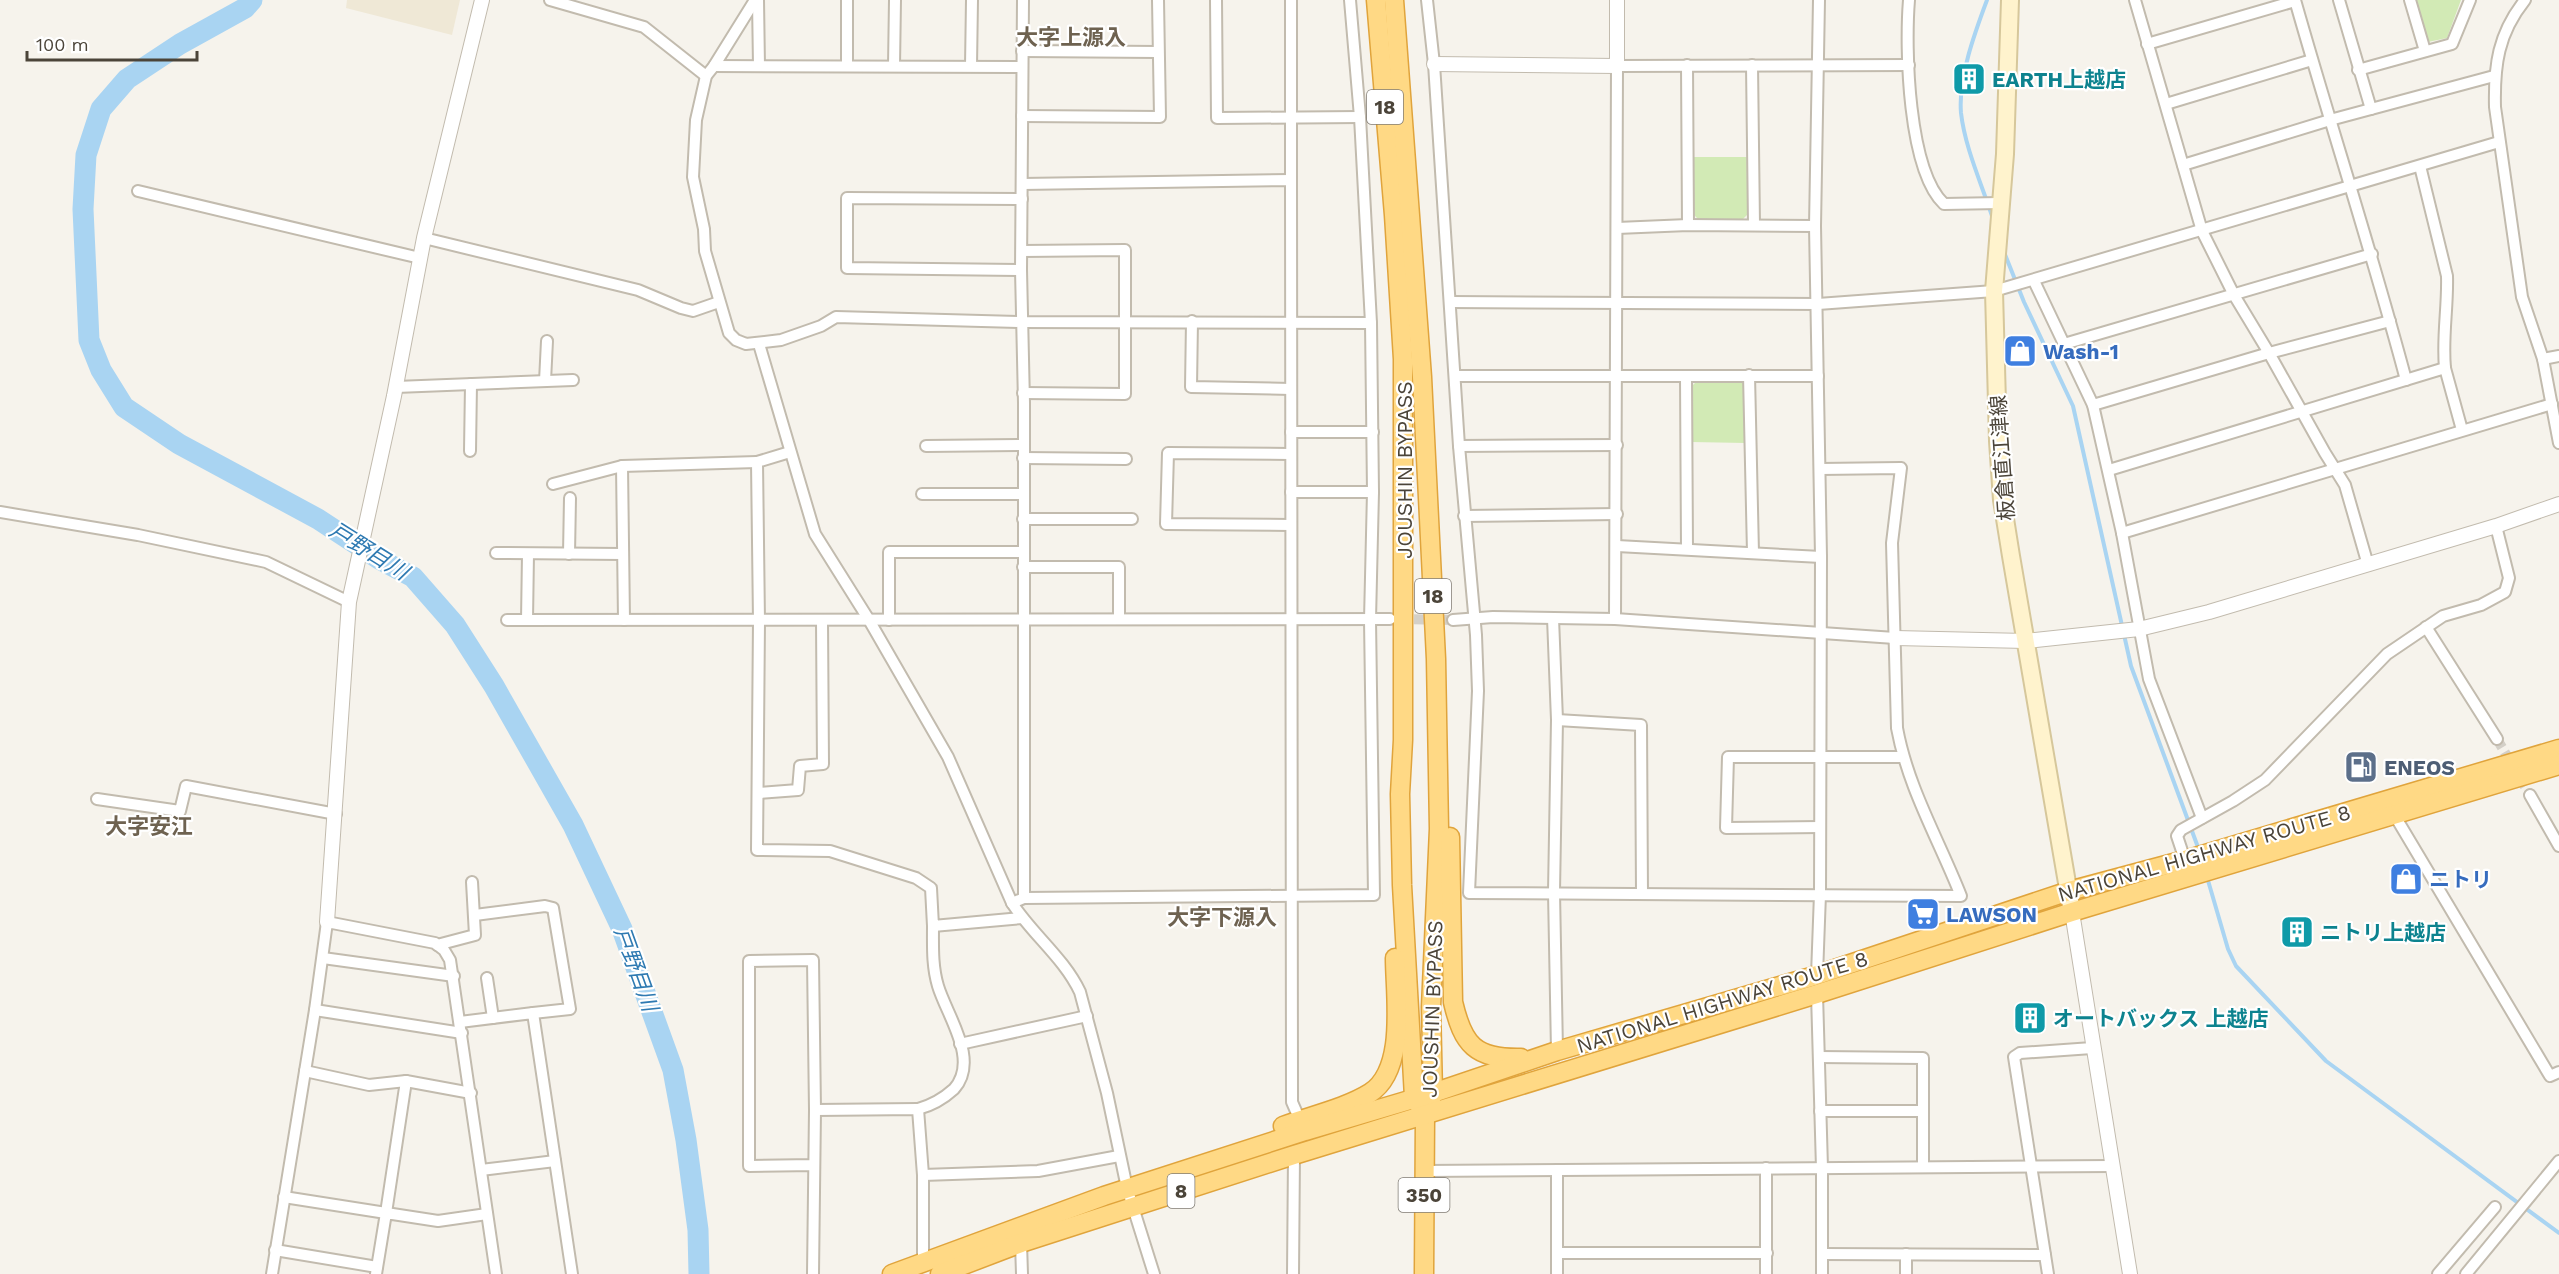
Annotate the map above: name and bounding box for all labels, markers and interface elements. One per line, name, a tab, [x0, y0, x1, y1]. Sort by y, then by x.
scale bar	[27, 24, 196, 62]
district label: 大字上源入	[1016, 25, 1126, 50]
text: 100 m	[36, 34, 89, 55]
building icon: EARTH上越店	[1951, 61, 1987, 97]
place label: EARTH上越店	[1992, 67, 2126, 92]
road number: 18	[1367, 90, 1403, 124]
shop icon: Wash-1	[2002, 333, 2038, 369]
place label: Wash-1	[2043, 339, 2119, 364]
street label: JOUSHIN BYPASS	[1392, 381, 1417, 559]
street label: 板倉直江津線	[1985, 394, 2019, 522]
water label: 戸野目川	[325, 517, 415, 586]
road number: 18	[1415, 579, 1451, 613]
fuel station icon: ENEOS	[2343, 749, 2379, 785]
place label: ENEOS	[2384, 755, 2455, 780]
street label: NATIONAL HIGHWAY ROUTE 8	[2055, 799, 2353, 907]
district label: 大字安江	[105, 814, 193, 839]
shop icon: ニトリ	[2388, 861, 2424, 897]
place label: ニトリ	[2429, 867, 2492, 892]
supermarket icon: LAWSON	[1905, 896, 1941, 932]
place label: LAWSON	[1946, 902, 2037, 927]
district label: 大字下源入	[1167, 905, 1277, 930]
building icon: ニトリ上越店	[2279, 914, 2315, 950]
street label: JOUSHIN BYPASS	[1416, 920, 1448, 1098]
place label: ニトリ上越店	[2320, 920, 2446, 945]
water label: 戸野目川	[609, 923, 663, 1016]
street label: NATIONAL HIGHWAY ROUTE 8	[1573, 946, 1871, 1058]
building icon: オートバックス 上越店	[2012, 1000, 2048, 1036]
place label: オートバックス 上越店	[2053, 1006, 2268, 1031]
road number: 8	[1168, 1174, 1194, 1208]
road number: 350	[1398, 1178, 1450, 1212]

